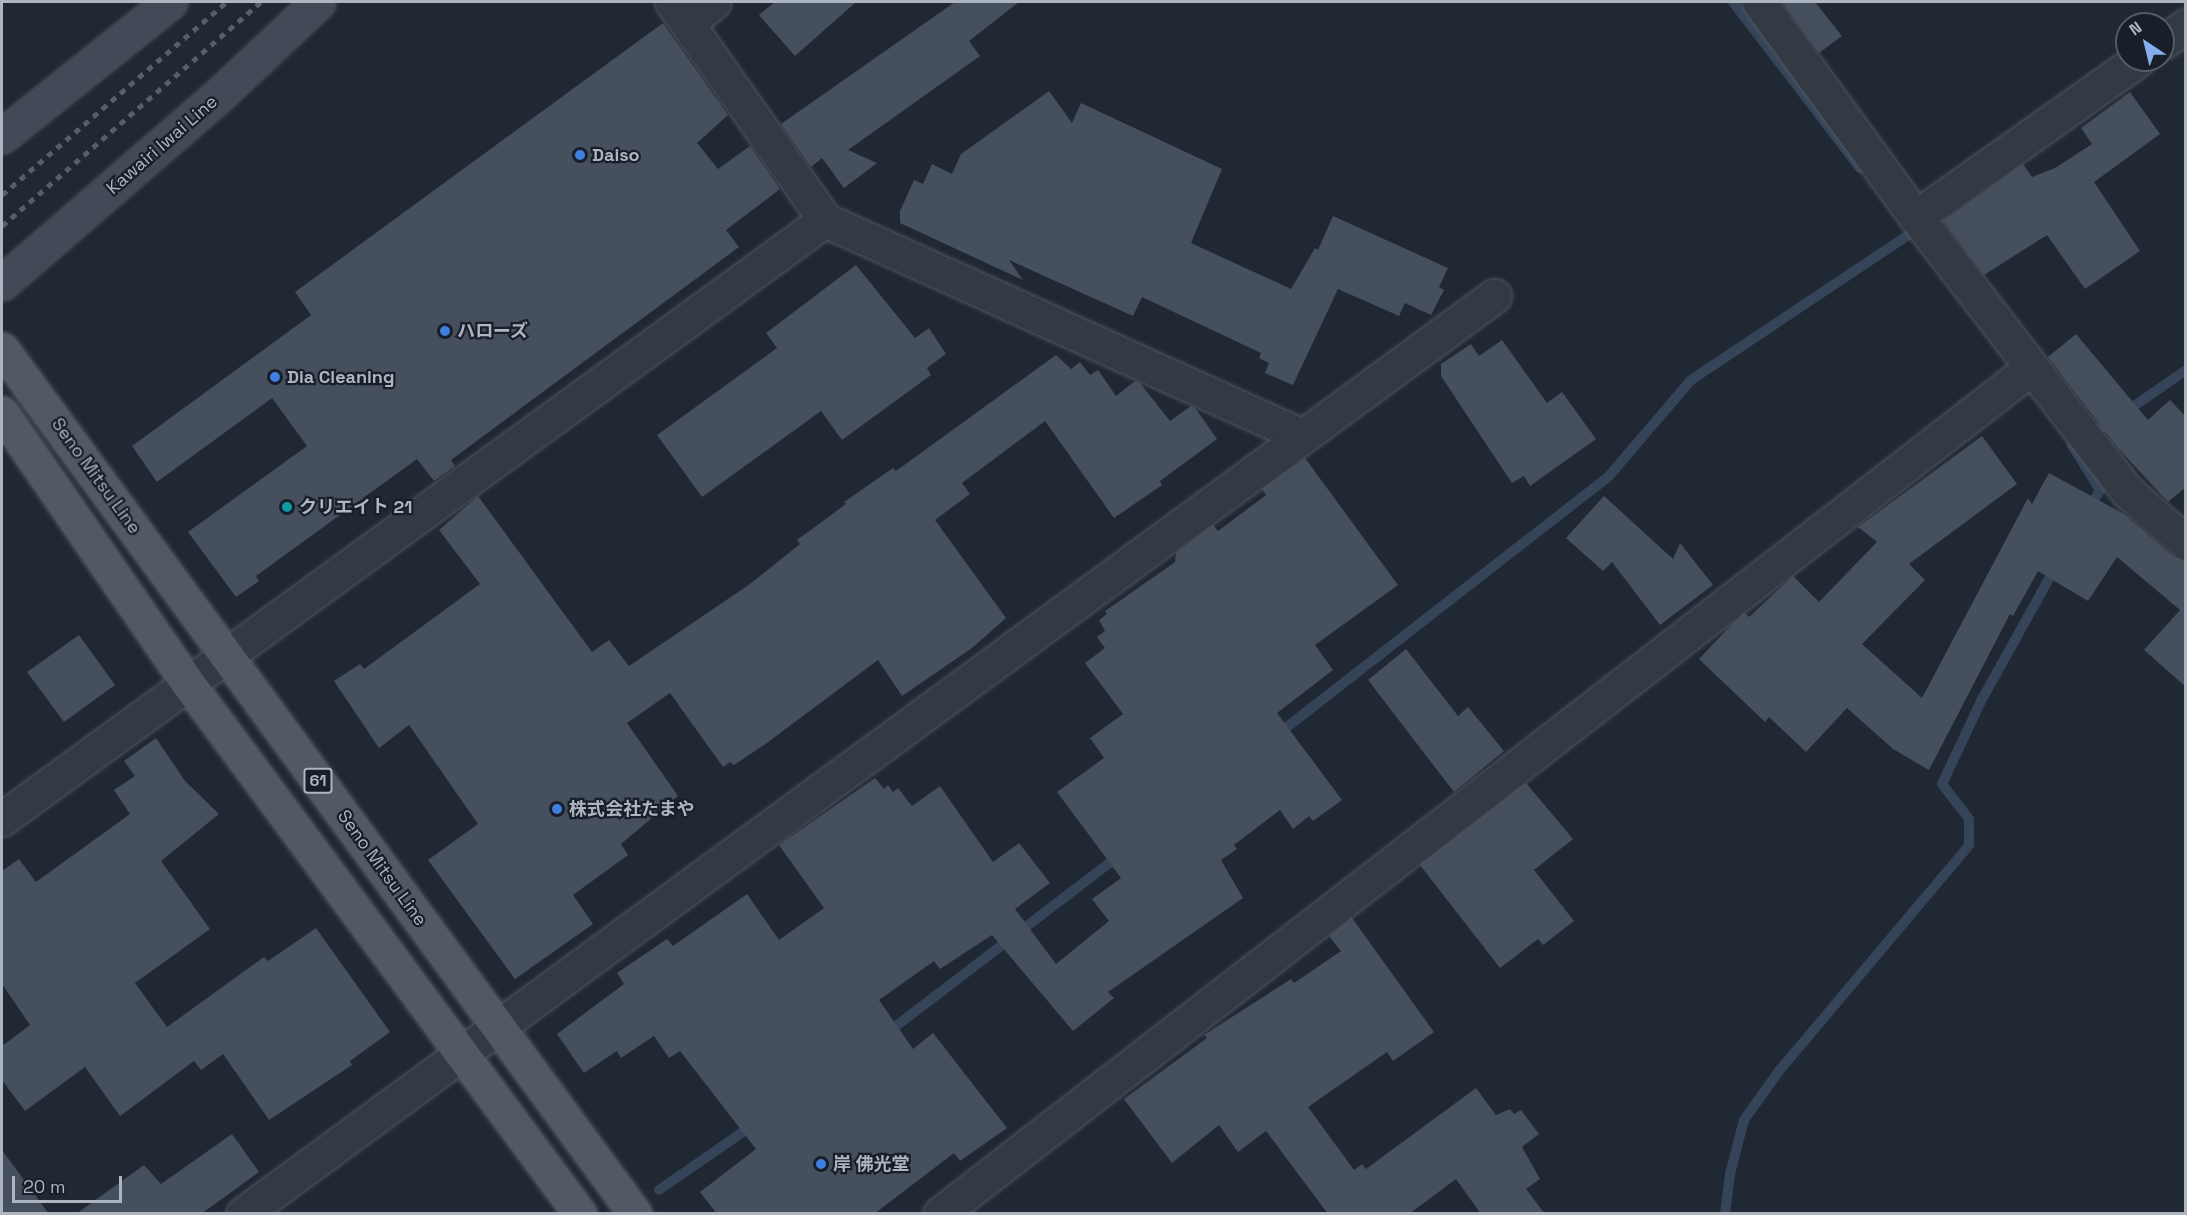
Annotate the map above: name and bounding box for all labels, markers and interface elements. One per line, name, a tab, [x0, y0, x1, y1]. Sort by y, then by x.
north arrow	[2115, 12, 2175, 72]
text: N	[2125, 17, 2146, 40]
street label: Kawairi Iwai Line	[102, 91, 222, 199]
place label: Daiso	[592, 144, 640, 166]
marker: Daiso	[573, 148, 587, 162]
place label: ハローズ	[457, 320, 529, 342]
marker: ハローズ	[438, 324, 452, 338]
place label: Dia Cleaning	[287, 366, 394, 388]
marker: Dia Cleaning	[268, 370, 282, 384]
street label: Seno Mitsu Line	[47, 414, 145, 538]
place label: クリエイト 21	[299, 496, 412, 518]
marker: クリエイト 21	[280, 500, 294, 514]
road number: 61	[303, 768, 333, 794]
place label: 株式会社たまや	[569, 798, 695, 820]
marker: 株式会社たまや	[550, 802, 564, 816]
street label: Seno Mitsu Line	[333, 806, 431, 930]
place label: 岸 佛光堂	[833, 1153, 910, 1175]
marker: 岸 佛光堂	[814, 1157, 828, 1171]
scale bar	[15, 1164, 124, 1202]
text: 20 m	[23, 1175, 66, 1198]

